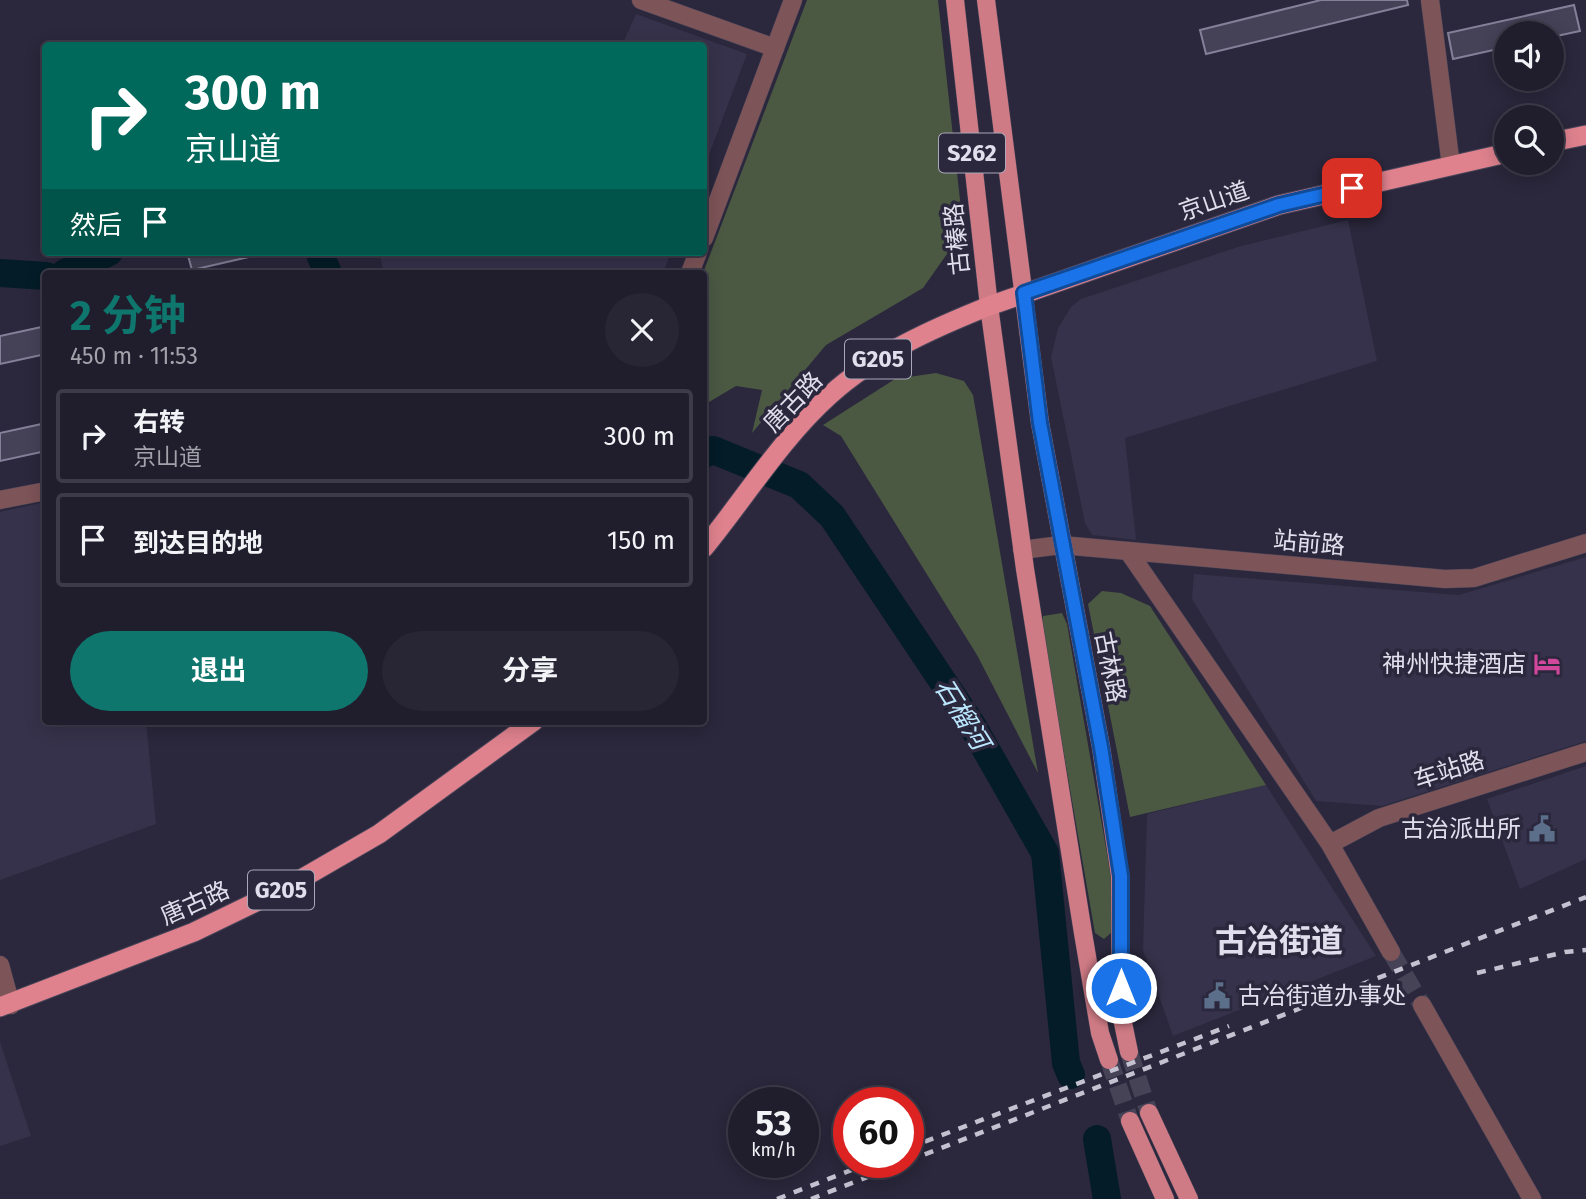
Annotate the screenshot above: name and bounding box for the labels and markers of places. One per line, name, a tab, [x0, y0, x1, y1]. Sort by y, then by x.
pin	[1322, 158, 1382, 218]
hotel icon: 神州快捷酒店	[1532, 649, 1562, 679]
place label: 神州快捷酒店	[1382, 650, 1526, 678]
public building icon: 古治派出所	[1527, 814, 1557, 844]
place label: 古治派出所	[1401, 815, 1521, 843]
public building icon: 古冶街道办事处	[1202, 981, 1232, 1011]
place label: 古冶街道办事处	[1238, 982, 1406, 1010]

